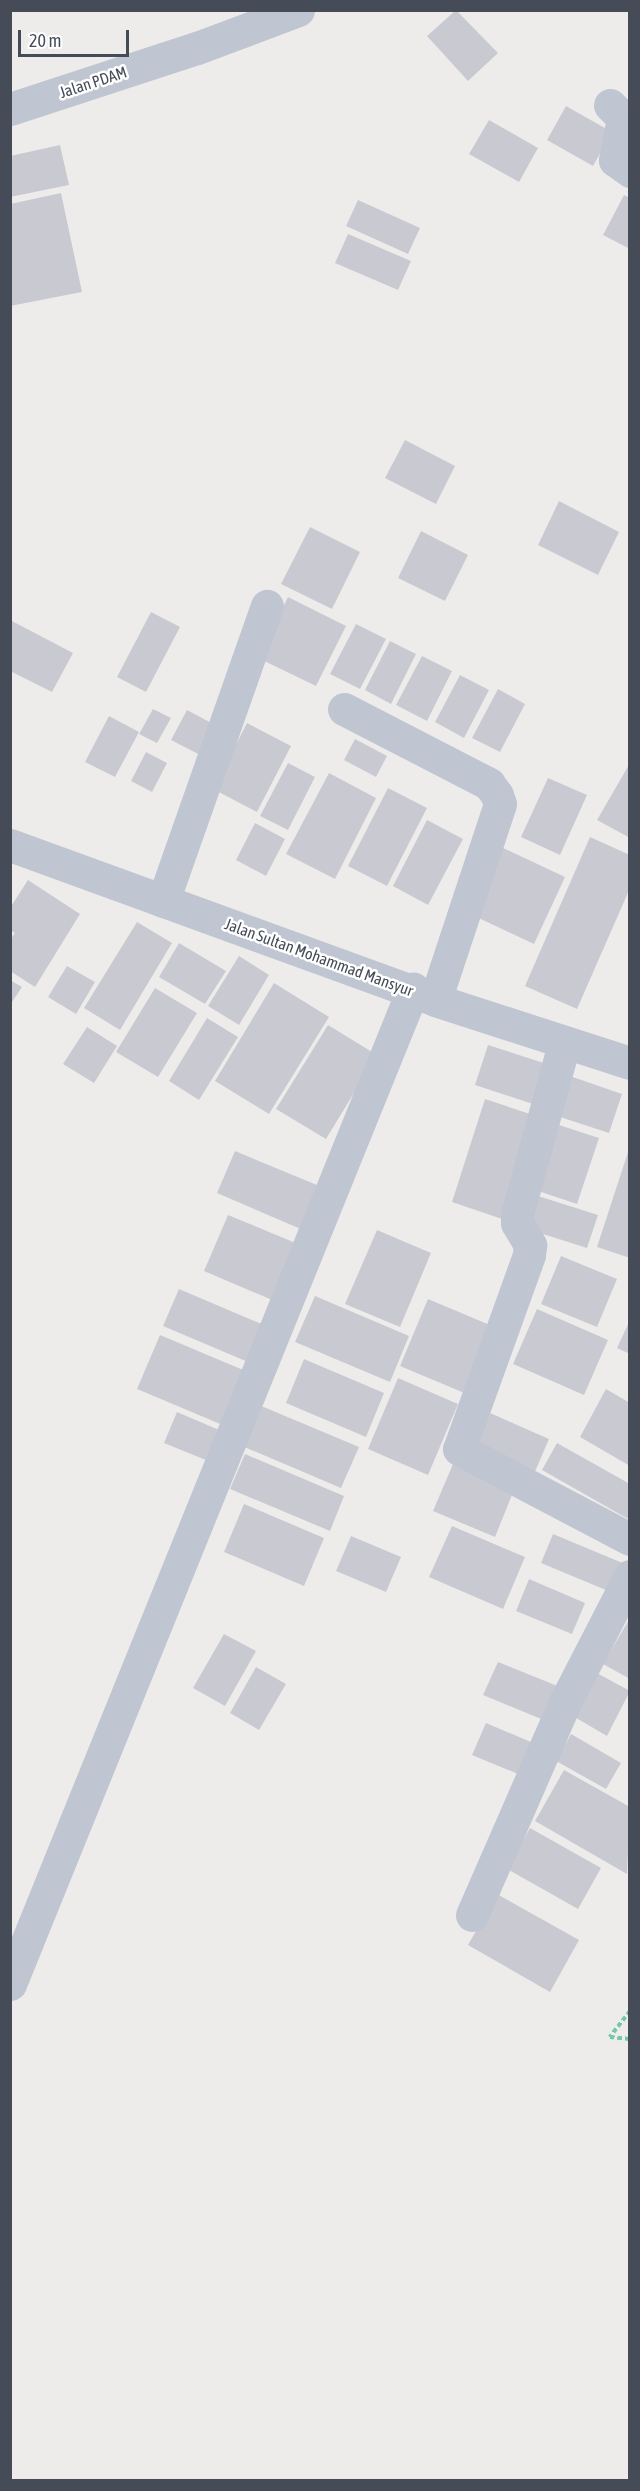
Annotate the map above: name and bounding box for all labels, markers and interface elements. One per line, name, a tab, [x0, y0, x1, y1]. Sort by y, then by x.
scale bar	[21, 18, 132, 56]
text: 20 m	[29, 30, 61, 51]
street label: Jalan PDAM	[57, 62, 129, 102]
street label: Jalan Sultan Mohammad Mansyur	[222, 914, 416, 1000]

